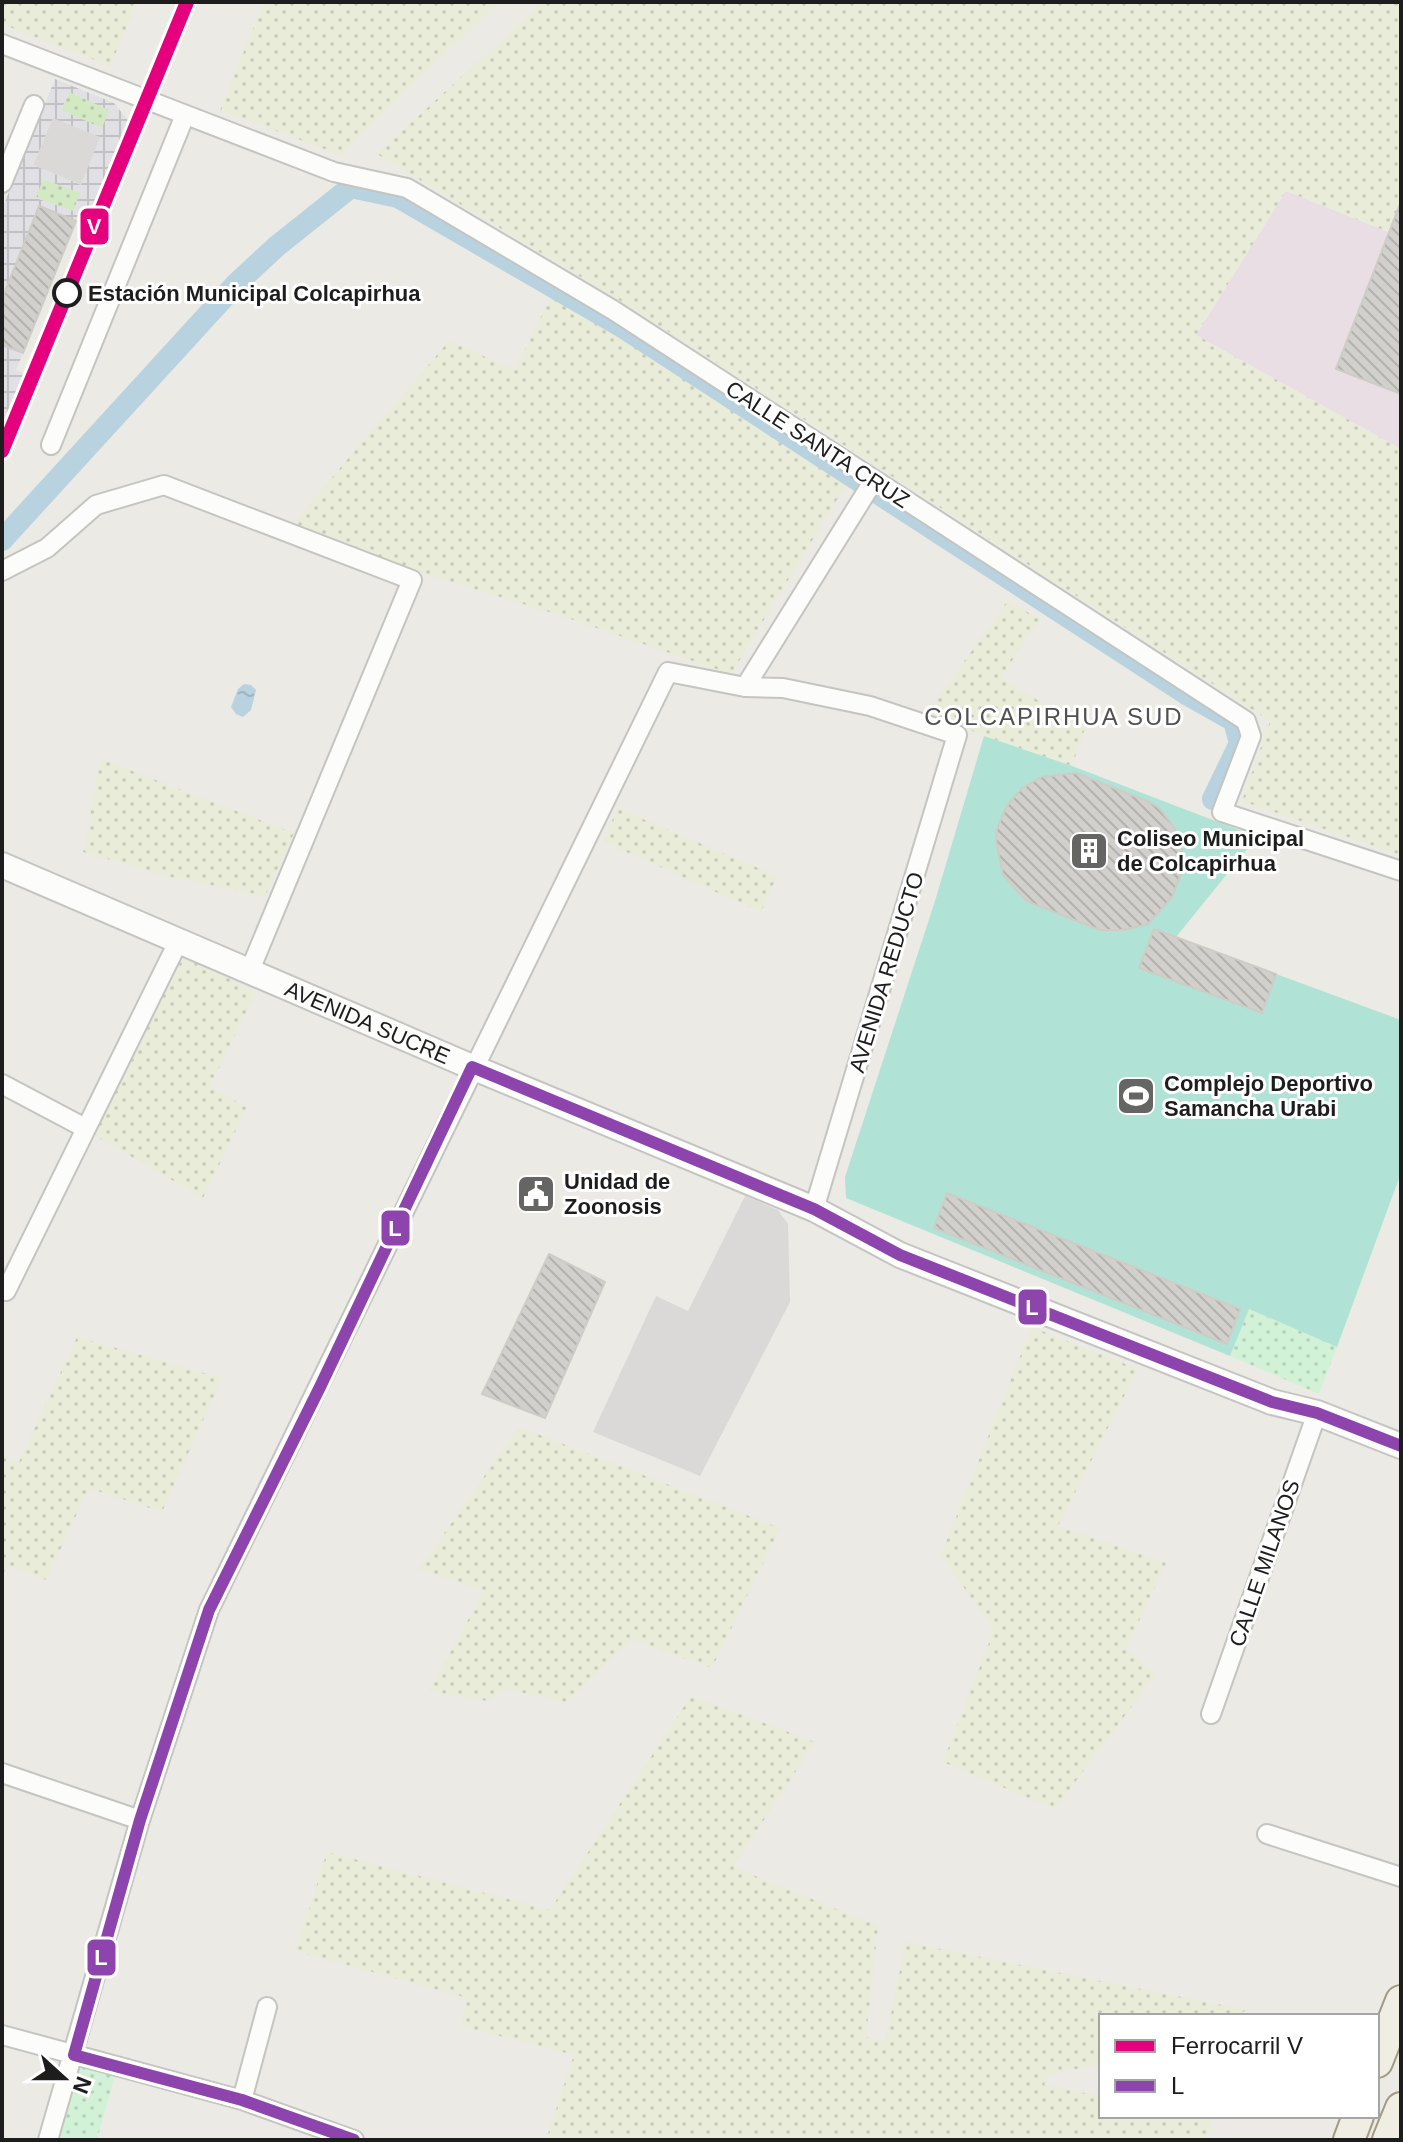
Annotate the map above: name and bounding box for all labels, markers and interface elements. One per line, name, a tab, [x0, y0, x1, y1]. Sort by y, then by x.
line badge: V	[79, 207, 110, 246]
text: V	[87, 214, 102, 239]
marker: Estación Municipal Colcapirhua	[53, 279, 81, 307]
place label: Estación Municipal Colcapirhua	[88, 281, 421, 306]
street label: CALLE SANTA CRUZ	[721, 376, 914, 513]
district label: COLCAPIRHUA SUD	[924, 703, 1184, 730]
place label: Coliseo Municipal de Colcapirhua	[1117, 826, 1304, 876]
building icon: Coliseo Municipal de Colcapirhua	[1068, 830, 1110, 872]
street label: AVENIDA REDUCTO	[844, 869, 929, 1075]
street label: AVENIDA SUCRE	[281, 976, 454, 1069]
place label: Complejo Deportivo Samancha Urabi	[1164, 1071, 1373, 1121]
sports icon: Complejo Deportivo Samancha Urabi	[1115, 1075, 1157, 1117]
place label: Unidad de Zoonosis	[564, 1169, 670, 1219]
public building icon: Unidad de Zoonosis	[515, 1173, 557, 1215]
line badge: L	[380, 1209, 411, 1247]
text: L	[388, 1216, 402, 1241]
line badge: L	[1017, 1288, 1048, 1326]
text: L	[1025, 1295, 1039, 1320]
street label: CALLE MILANOS	[1224, 1476, 1305, 1650]
line badge: L	[86, 1938, 117, 1977]
text: L	[94, 1945, 108, 1970]
legend	[1099, 2014, 1379, 2118]
text: Ferrocarril V	[1171, 2032, 1303, 2059]
north arrow	[24, 2038, 104, 2118]
text: L	[1171, 2072, 1184, 2099]
text: N	[68, 2073, 97, 2097]

